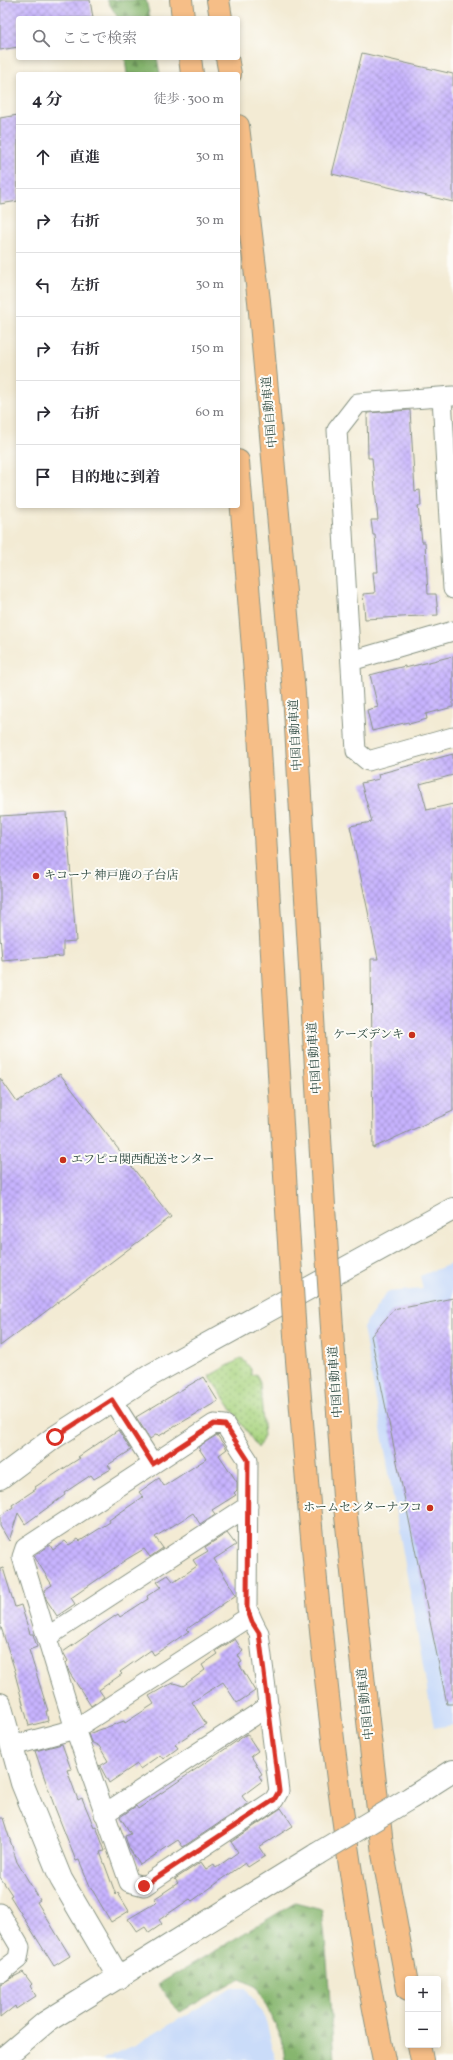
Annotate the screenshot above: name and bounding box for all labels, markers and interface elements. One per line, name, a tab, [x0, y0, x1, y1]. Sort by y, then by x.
search box	[16, 16, 240, 60]
icon: search	[30, 27, 52, 49]
text: ここで検索	[62, 29, 137, 50]
text: 4 分	[32, 89, 63, 112]
text: 徒歩 · 300 m	[154, 91, 224, 109]
icon: ahead	[32, 146, 54, 168]
text: 直進	[70, 148, 100, 169]
text: 30 m	[196, 148, 224, 166]
icon: right	[32, 210, 54, 232]
text: 右折	[70, 212, 100, 233]
text: 30 m	[196, 212, 224, 230]
icon: left	[32, 274, 54, 296]
text: 左折	[70, 276, 100, 297]
text: 30 m	[196, 276, 224, 294]
icon: right	[32, 338, 54, 360]
text: 右折	[70, 340, 100, 361]
text: 150 m	[191, 340, 224, 358]
street label: 中国自動車道	[259, 375, 281, 449]
icon: right	[32, 402, 54, 424]
text: 右折	[70, 404, 100, 425]
text: 60 m	[196, 404, 224, 422]
icon: arrive	[32, 466, 54, 488]
text: 目的地に到着	[70, 468, 160, 489]
street label: 中国自動車道	[286, 699, 306, 771]
place label: キコーナ 神戸鹿の子台店	[44, 868, 178, 884]
marker: キコーナ 神戸鹿の子台店	[31, 871, 41, 881]
street label: 中国自動車道	[305, 1022, 325, 1094]
place label: ケーズデンキ	[333, 1027, 404, 1043]
marker: ケーズデンキ	[407, 1030, 417, 1040]
place label: エフピコ関西配送センター	[71, 1152, 215, 1168]
marker: エフピコ関西配送センター	[58, 1155, 68, 1165]
street label: 中国自動車道	[326, 1346, 346, 1418]
route start	[46, 1428, 64, 1446]
place label: ホームセンターナフコ	[303, 1500, 422, 1516]
marker: ホームセンターナフコ	[425, 1503, 435, 1513]
street label: 中国自動車道	[354, 1667, 378, 1741]
route end	[135, 1877, 153, 1895]
map controls	[405, 1976, 441, 2048]
button: +	[405, 1976, 441, 2012]
button: −	[405, 2012, 441, 2048]

